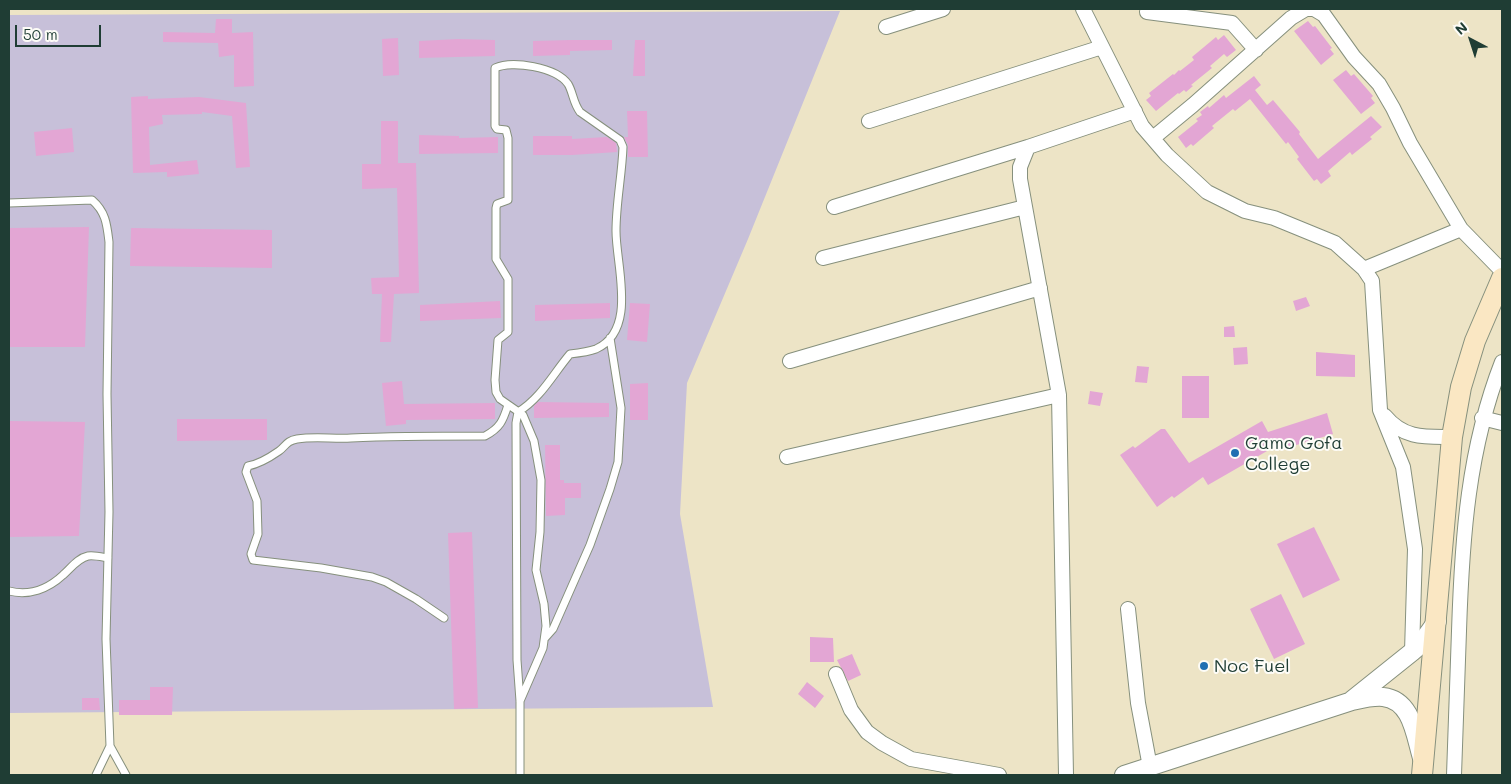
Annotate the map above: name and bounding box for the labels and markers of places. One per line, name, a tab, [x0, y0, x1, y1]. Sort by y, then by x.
place label: Gamo Gofa College	[1245, 432, 1343, 474]
marker: Gamo Gofa College	[1229, 447, 1241, 459]
place label: Noc Fuel	[1214, 655, 1290, 677]
marker: Noc Fuel	[1198, 660, 1210, 672]

